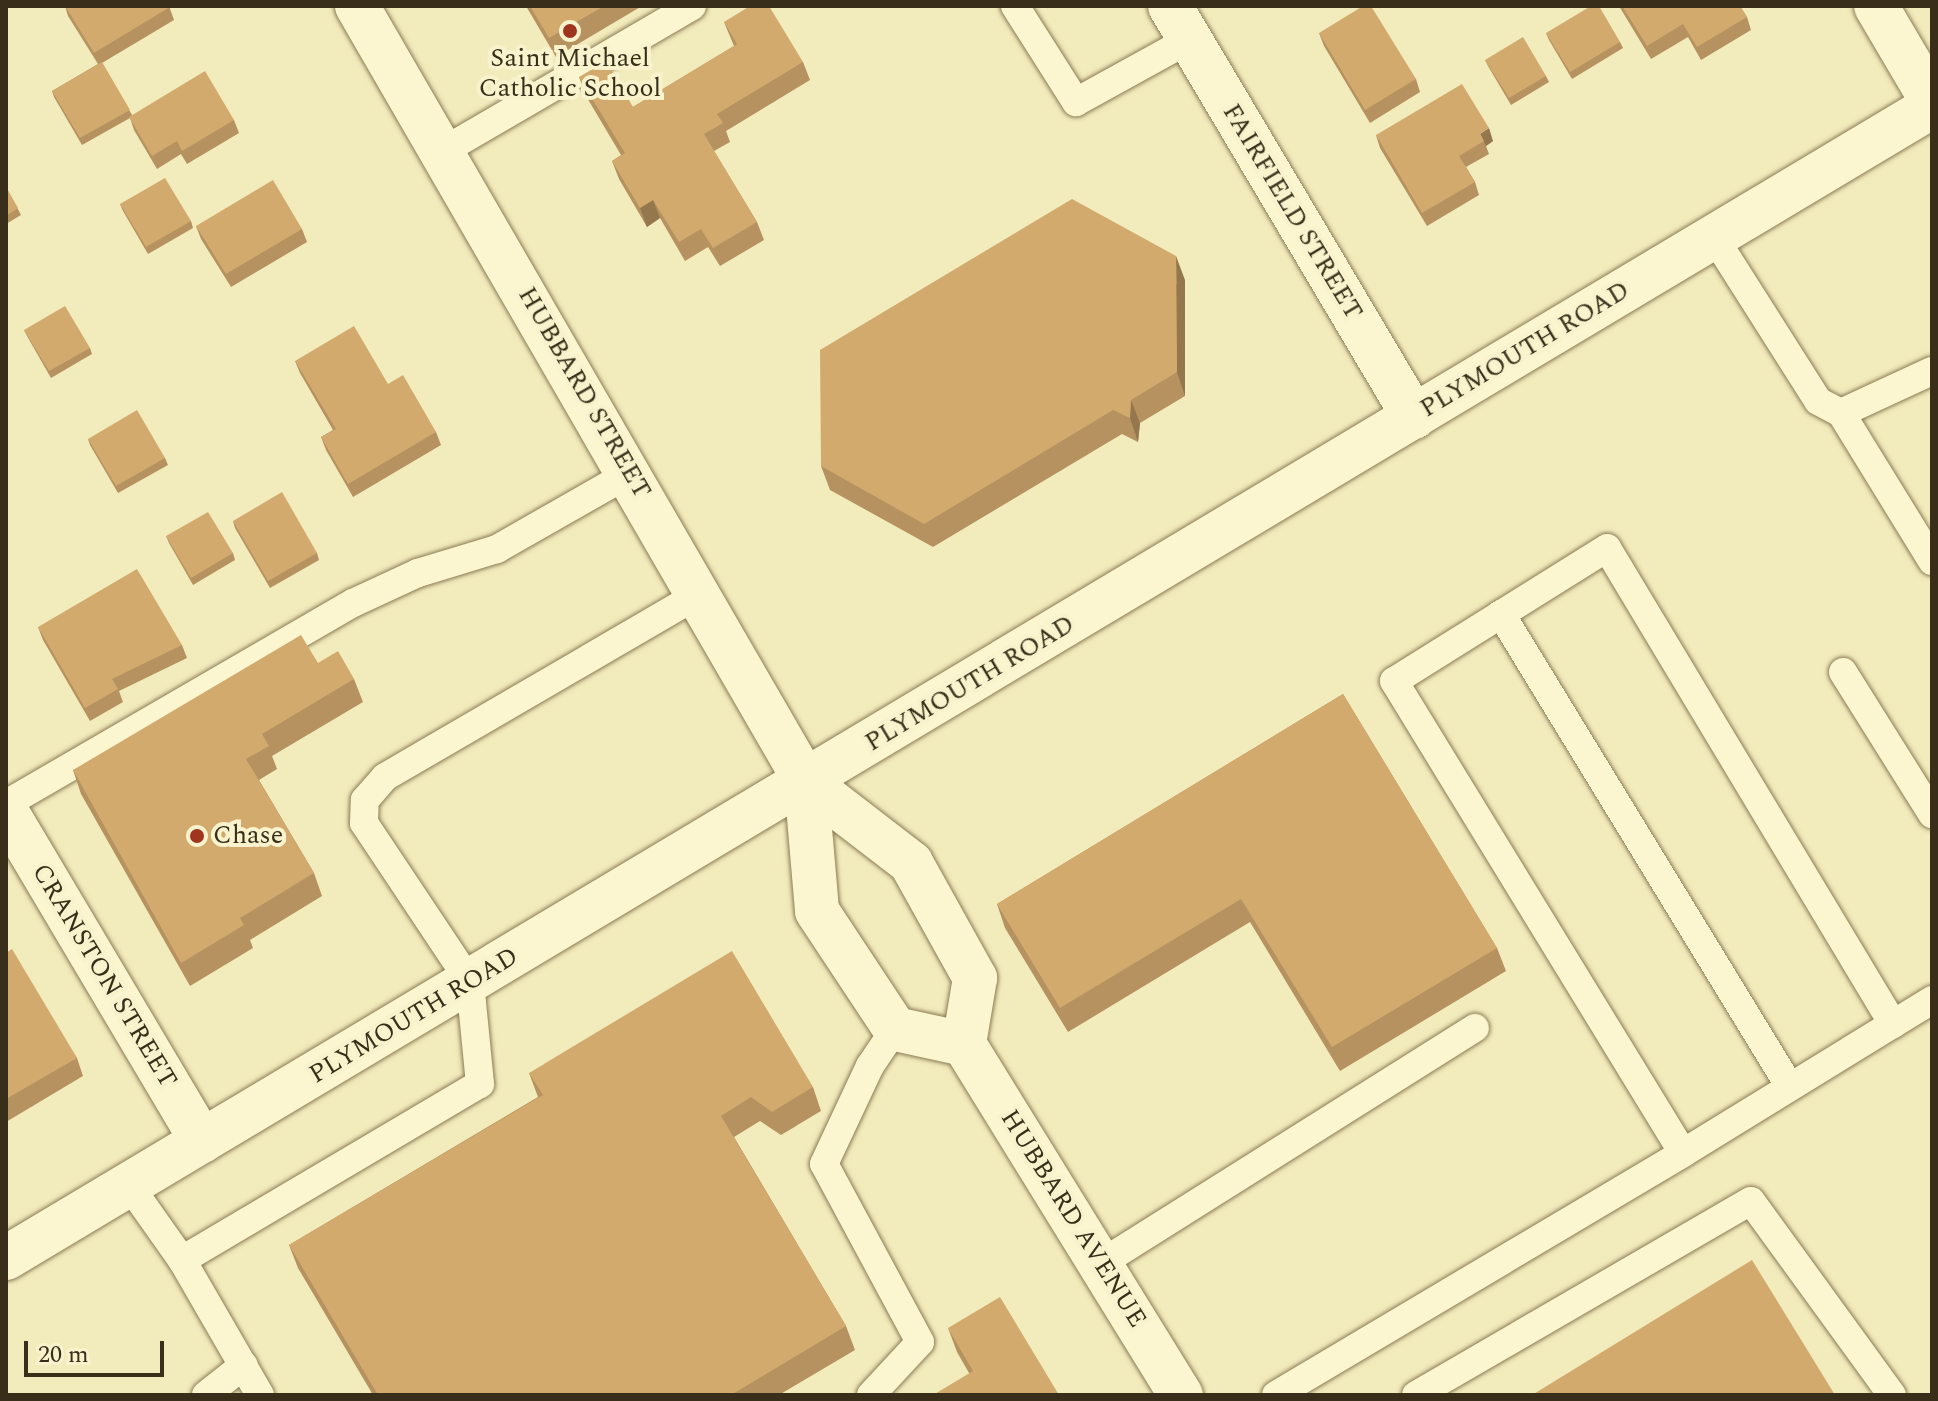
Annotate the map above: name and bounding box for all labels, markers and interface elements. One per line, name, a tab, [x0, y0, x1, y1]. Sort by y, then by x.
marker: Saint Michael Catholic School	[561, 22, 579, 40]
place label: Saint Michael Catholic School	[479, 43, 661, 104]
street label: FAIRFIELD STREET	[1215, 98, 1369, 326]
street label: PLYMOUTH ROAD	[1415, 275, 1635, 425]
street label: HUBBARD STREET	[511, 282, 657, 504]
street label: PLYMOUTH ROAD	[860, 609, 1080, 759]
place label: Chase	[213, 820, 283, 852]
marker: Chase	[188, 827, 206, 845]
street label: CRANSTON STREET	[25, 858, 183, 1094]
street label: PLYMOUTH ROAD	[304, 941, 524, 1091]
street label: HUBBARD AVENUE	[993, 1104, 1153, 1334]
scale bar	[28, 1325, 168, 1375]
text: 20 m	[38, 1337, 89, 1373]

